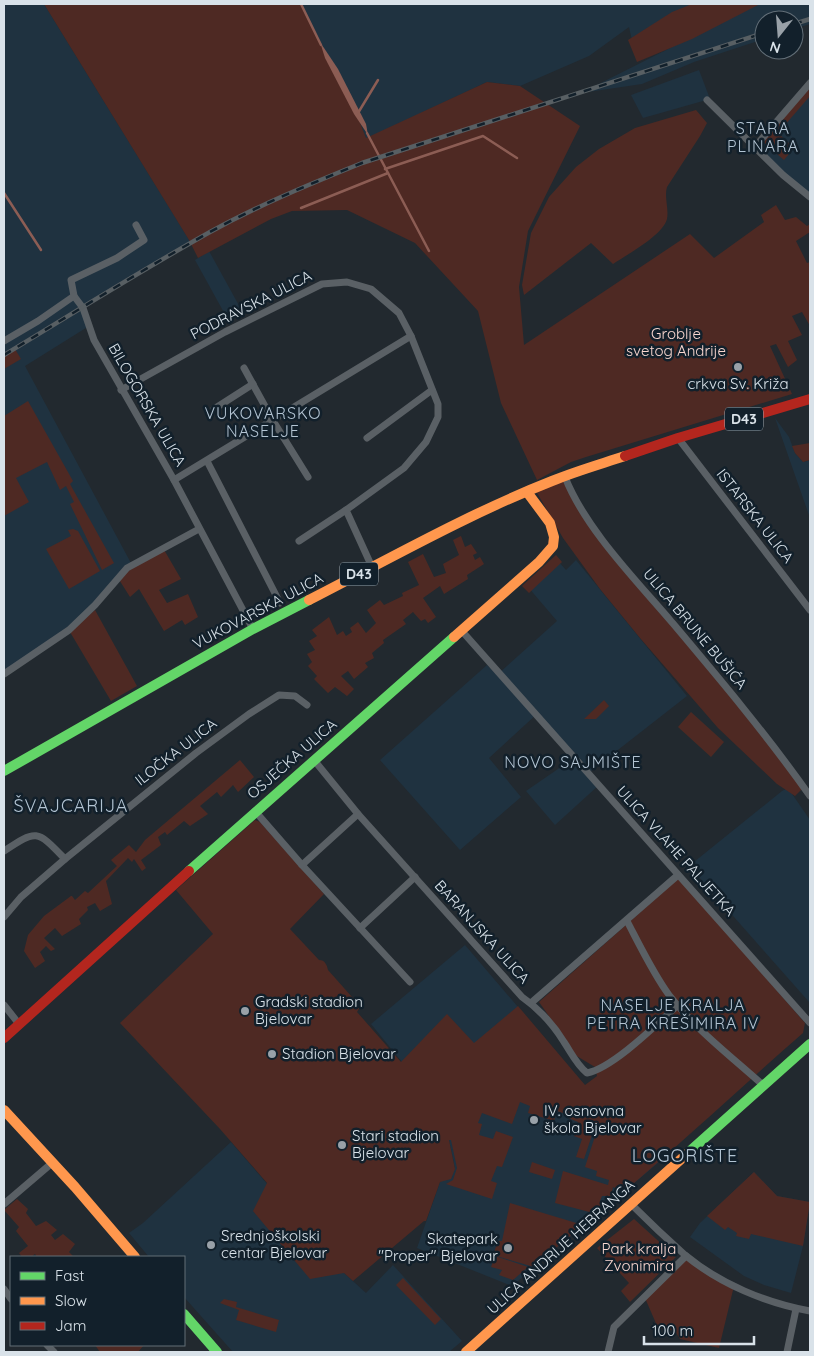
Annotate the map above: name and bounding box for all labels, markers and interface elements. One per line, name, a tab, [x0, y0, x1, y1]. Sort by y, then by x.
north arrow	[754, 10, 804, 60]
text: N	[768, 37, 783, 58]
district label: STARA PLINARA	[727, 118, 799, 156]
street label: PODRAVSKA ULICA	[187, 266, 315, 343]
park label: Groblje svetog Andrije	[626, 324, 726, 360]
street label: BILOGORSKA ULICA	[104, 340, 191, 470]
marker: crkva Sv. Križa	[732, 361, 744, 373]
place label: crkva Sv. Križa	[687, 374, 789, 393]
district label: VUKOVARSKO NASELJE	[204, 403, 322, 441]
road number: D43	[725, 408, 763, 430]
street label: ISTARSKA ULICA	[713, 465, 798, 567]
road number: D43	[340, 562, 378, 586]
street label: ULICA BRUNE BUŠIĆA	[639, 564, 752, 693]
street label: VUKOVARSKA ULICA	[189, 568, 327, 653]
street label: ILOČKA ULICA	[131, 714, 221, 789]
street label: OSJEČKA ULICA	[243, 714, 341, 803]
district label: NOVO SAJMIŠTE	[504, 752, 642, 772]
street label: ULICA VLAHE PALJETKA	[613, 781, 740, 920]
district label: ŠVAJCARIJA	[13, 794, 129, 817]
street label: BARANJSKA ULICA	[431, 876, 534, 988]
place label: Gradski stadion Bjelovar	[255, 992, 363, 1028]
district label: NASELJE KRALJA PETRA KREŠIMIRA IV	[587, 995, 759, 1033]
marker: Gradski stadion Bjelovar	[239, 1005, 251, 1017]
place label: Stadion Bjelovar	[282, 1044, 396, 1063]
marker: Stadion Bjelovar	[266, 1048, 278, 1060]
place label: IV. osnovna škola Bjelovar	[544, 1101, 642, 1137]
marker: IV. osnovna škola Bjelovar	[528, 1114, 540, 1126]
place label: Stari stadion Bjelovar	[352, 1126, 439, 1162]
marker: Stari stadion Bjelovar	[336, 1139, 348, 1151]
district label: LOGORIŠTE	[632, 1144, 738, 1167]
street label: ULICA ANDRIJE HEBRANGA	[483, 1175, 639, 1318]
place label: Srednjoškolski centar Bjelovar	[221, 1226, 328, 1262]
place label: Skatepark "Proper" Bjelovar	[378, 1229, 498, 1265]
marker: Srednjoškolski centar Bjelovar	[205, 1239, 217, 1251]
park label: Park kralja Zvonimira	[602, 1239, 676, 1275]
marker: Skatepark "Proper" Bjelovar	[502, 1242, 514, 1254]
legend	[10, 1256, 185, 1346]
text: Fast	[55, 1266, 84, 1285]
text: Slow	[55, 1291, 87, 1310]
scale bar	[644, 1314, 754, 1346]
text: Jam	[55, 1316, 86, 1335]
text: 100 m	[652, 1321, 693, 1340]

